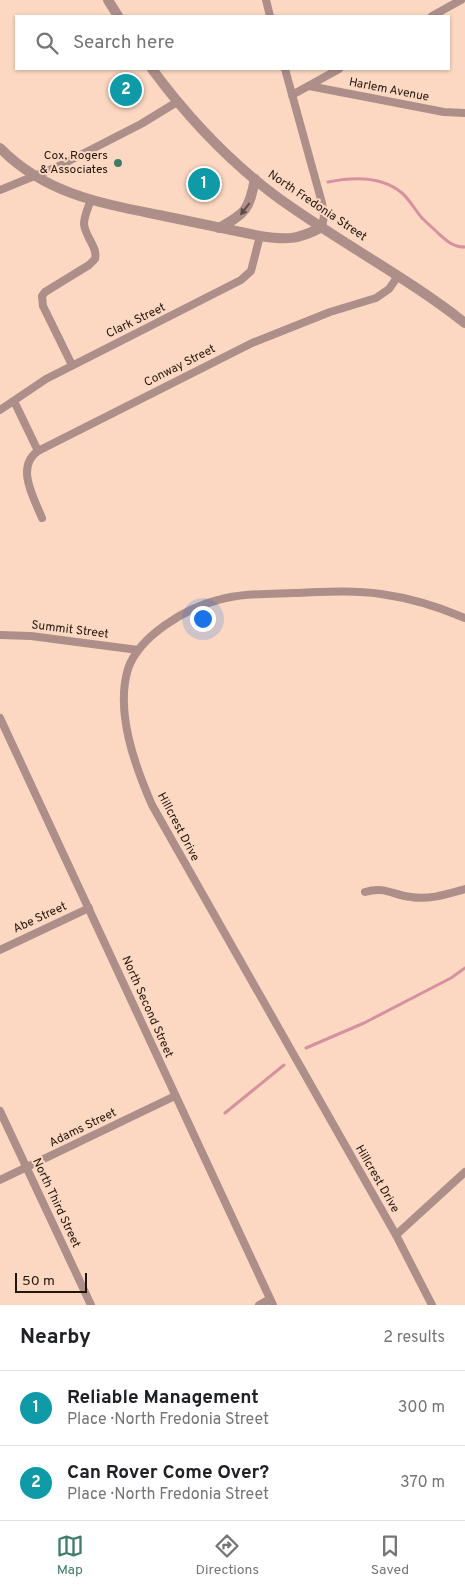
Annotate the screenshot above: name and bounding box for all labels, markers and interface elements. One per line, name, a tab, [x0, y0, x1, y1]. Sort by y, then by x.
search box	[15, 15, 450, 70]
icon: search	[33, 29, 61, 57]
text: Search here	[73, 31, 175, 55]
pin: 2	[110, 71, 142, 109]
street label: Harlem Avenue	[347, 74, 431, 106]
place label: Cox, Rogers & Associates	[40, 148, 108, 178]
marker: Cox, Rogers & Associates	[112, 157, 124, 169]
pin: 1	[188, 165, 220, 203]
street label: North Fredonia Street	[264, 167, 370, 245]
one-way arrow	[239, 202, 250, 215]
street label: Clark Street	[104, 300, 168, 342]
street label: Conway Street	[142, 341, 218, 391]
your location	[190, 606, 216, 632]
street label: Summit Street	[30, 617, 110, 643]
street label: Hillcrest Drive	[153, 790, 203, 864]
street label: Abe Street	[11, 899, 69, 937]
street label: North Second Street	[117, 954, 177, 1060]
street label: Adams Street	[47, 1105, 119, 1151]
street label: Hillcrest Drive	[351, 1142, 403, 1216]
street label: North Third Street	[28, 1156, 84, 1250]
scale bar	[15, 1270, 88, 1293]
text: 50 m	[22, 1273, 55, 1290]
text: Nearby	[20, 1324, 91, 1351]
text: 2 results	[383, 1328, 445, 1348]
text: Reliable Management	[67, 1386, 259, 1410]
text: 1	[33, 1398, 39, 1418]
text: 300 m	[398, 1398, 445, 1418]
text: Place · North Fredonia Street	[67, 1410, 269, 1430]
text: Can Rover Come Over?	[67, 1461, 269, 1485]
text: 2	[31, 1473, 41, 1493]
text: 370 m	[400, 1473, 445, 1493]
text: Place · North Fredonia Street	[67, 1485, 269, 1505]
tab: Map	[56, 1532, 84, 1579]
tab: Directions	[195, 1532, 259, 1579]
tab: Saved	[371, 1532, 409, 1579]

